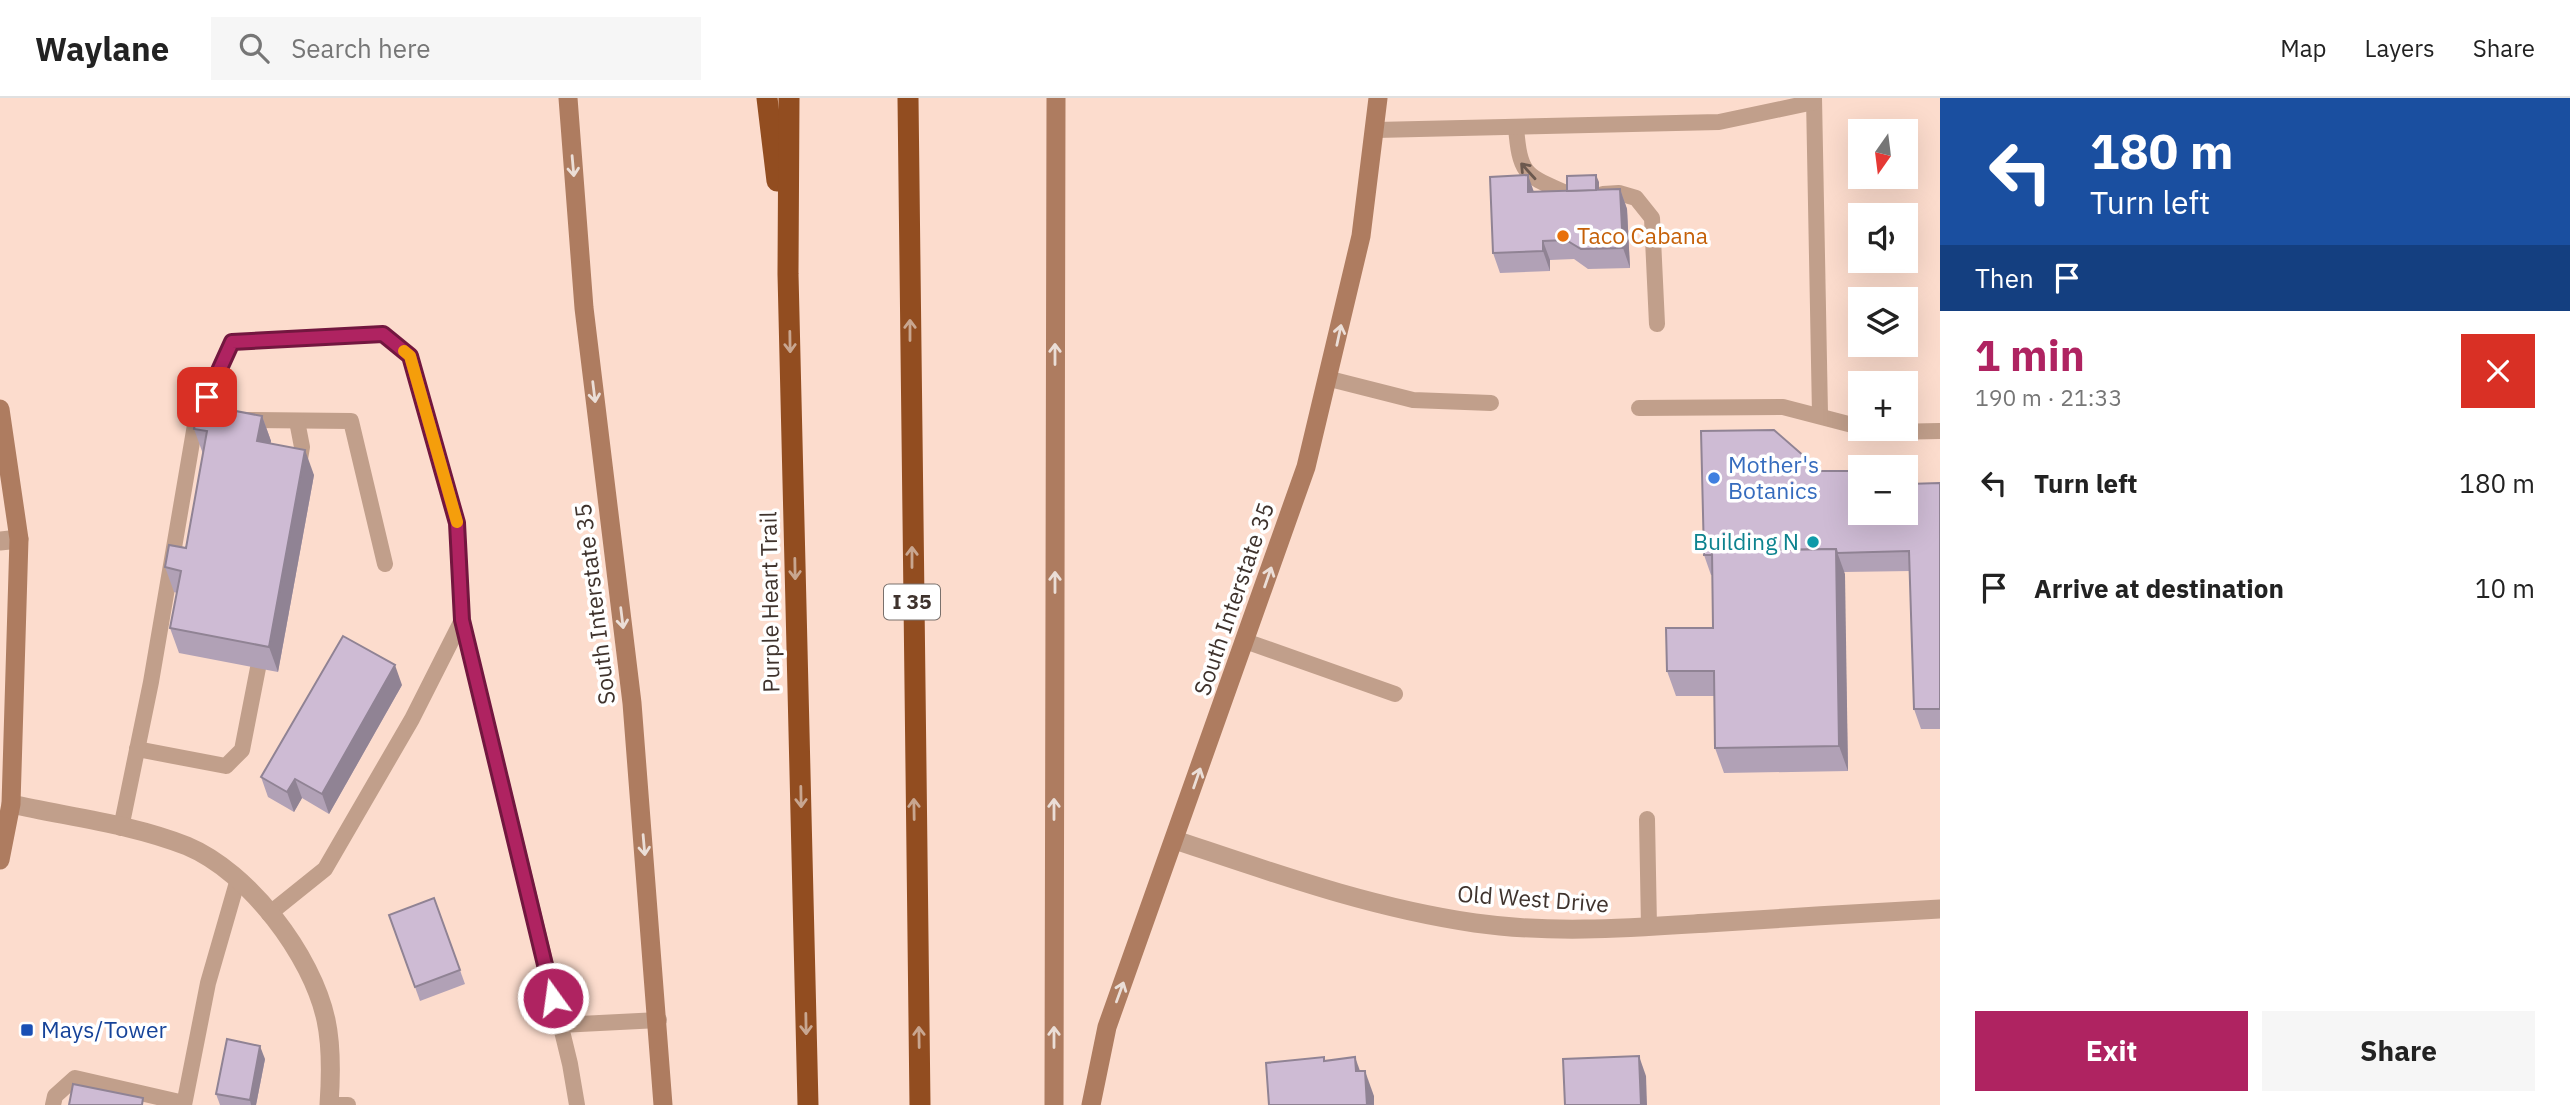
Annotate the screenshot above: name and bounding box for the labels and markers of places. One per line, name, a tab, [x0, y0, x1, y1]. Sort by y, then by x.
place label: Taco Cabana	[1577, 220, 1708, 250]
marker: Taco Cabana	[1555, 228, 1571, 244]
pin	[177, 367, 237, 427]
place label: Mother's Botanics	[1728, 449, 1819, 505]
marker: Mother's Botanics	[1706, 470, 1722, 486]
place label: Building N	[1693, 526, 1799, 556]
marker: Building N	[1805, 534, 1821, 550]
place label: Mays/Tower	[41, 1014, 168, 1044]
marker: Mays/Tower	[19, 1022, 35, 1038]

